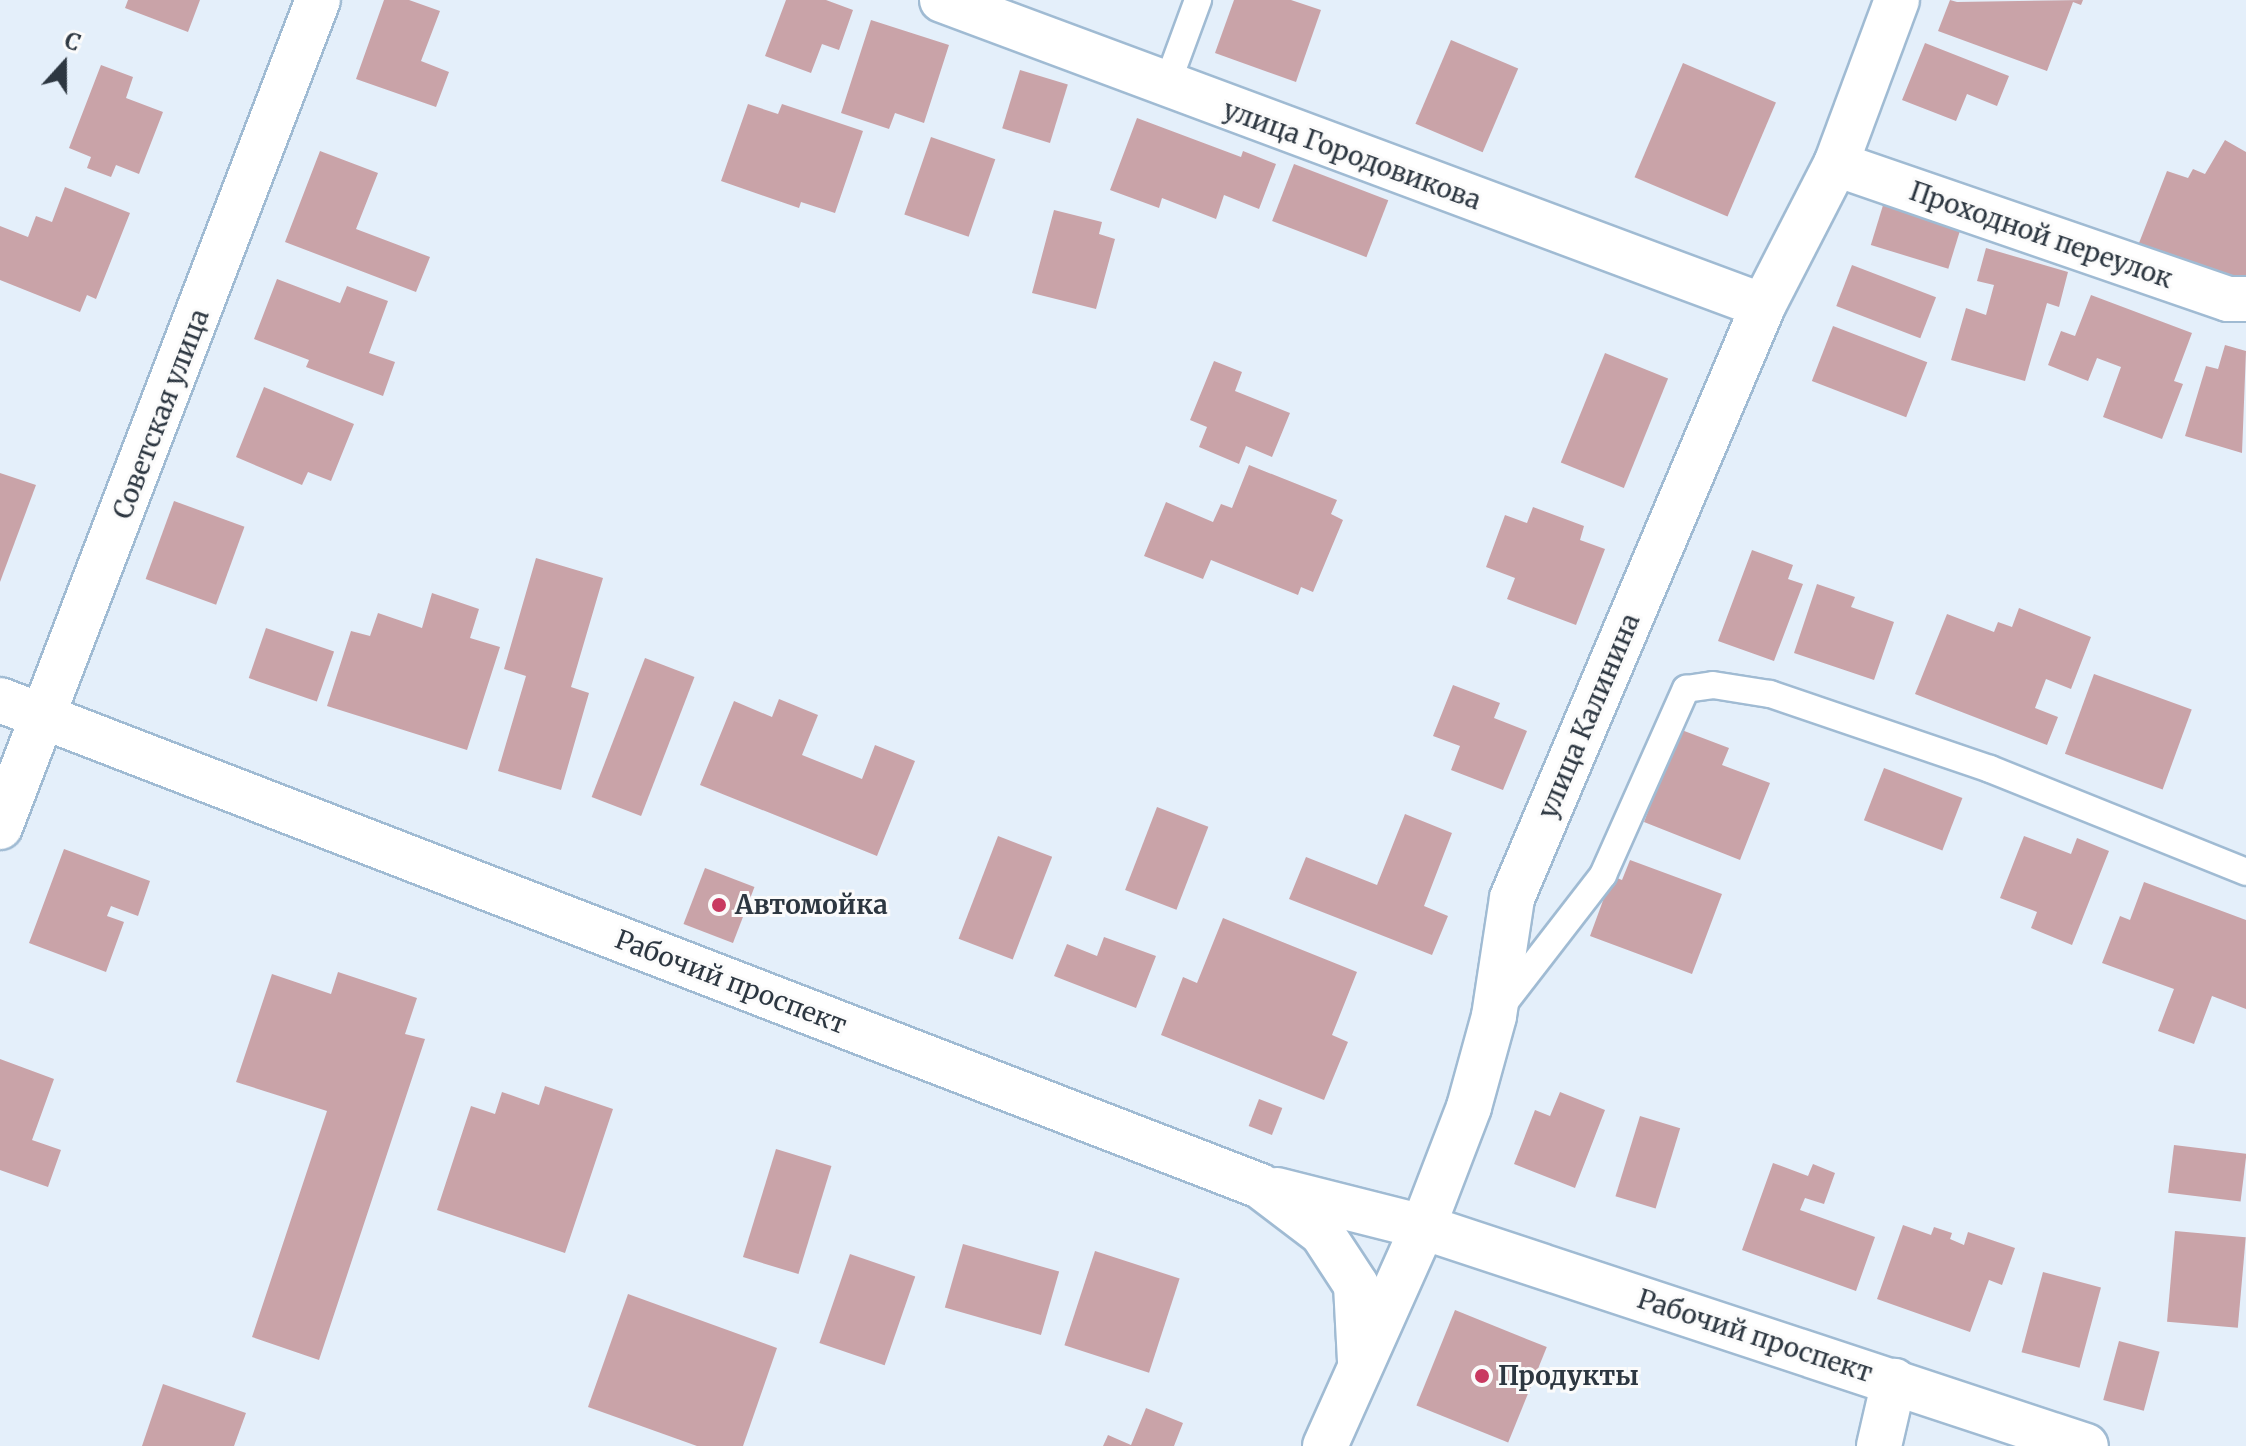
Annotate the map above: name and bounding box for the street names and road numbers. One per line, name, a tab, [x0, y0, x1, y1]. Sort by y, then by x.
street label: улица Городовикова	[1219, 94, 1485, 216]
street label: Проходной переулок	[1905, 175, 2177, 295]
street label: Советская улица	[107, 305, 215, 523]
street label: улица Калинина	[1532, 609, 1646, 823]
street label: Рабочий проспект	[611, 923, 851, 1041]
street label: Рабочий проспект	[1634, 1283, 1876, 1389]

